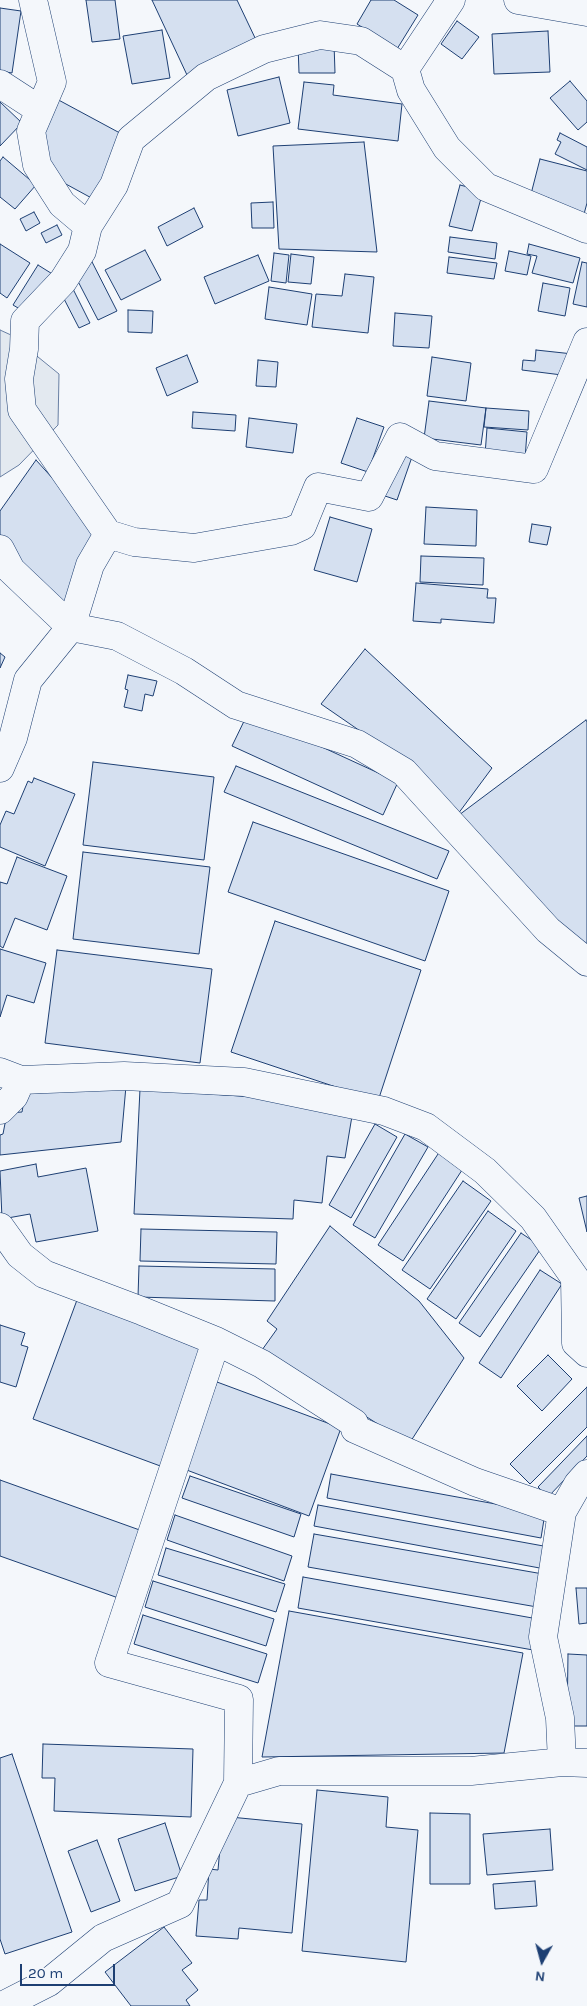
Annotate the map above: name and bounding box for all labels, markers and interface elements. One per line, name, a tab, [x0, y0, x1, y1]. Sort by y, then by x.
north arrow	[517, 1936, 567, 1986]
scale bar	[22, 1954, 118, 1986]
text: 20 m	[28, 1964, 63, 1982]
text: N	[534, 1967, 546, 1985]

